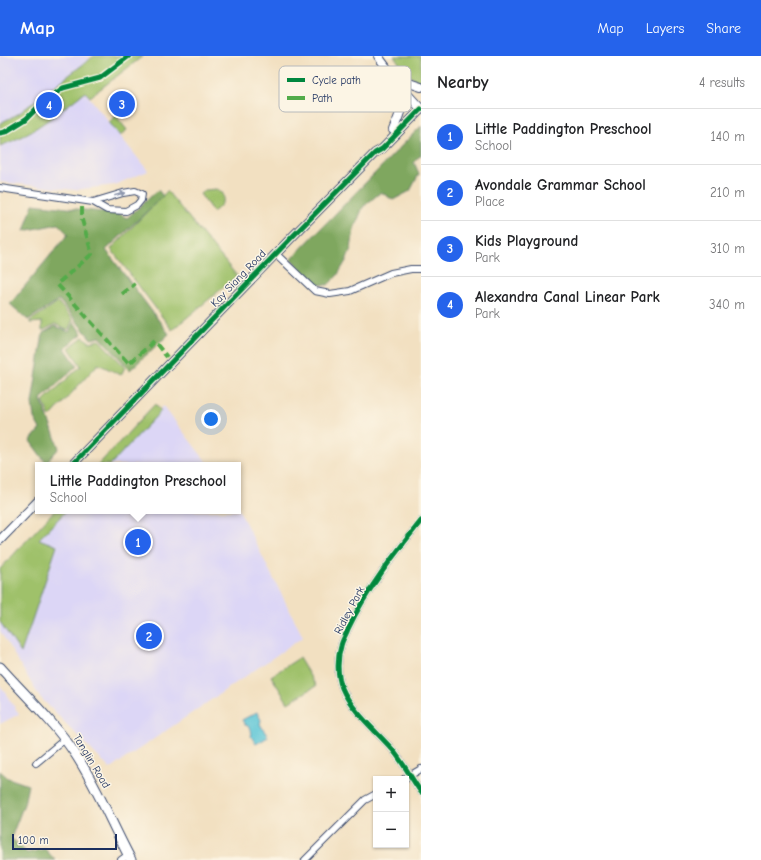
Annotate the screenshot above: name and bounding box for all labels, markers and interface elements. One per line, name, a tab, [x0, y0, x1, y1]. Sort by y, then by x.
text: Map	[20, 17, 55, 39]
text: Map	[597, 20, 624, 37]
text: Layers	[646, 20, 684, 37]
text: Share	[706, 20, 741, 37]
legend	[279, 66, 411, 112]
text: Nearby	[437, 73, 488, 92]
text: Cycle path	[312, 74, 361, 87]
text: 4 results	[699, 75, 745, 90]
pin: 3	[109, 89, 135, 119]
pin: 4	[36, 90, 62, 120]
text: Path	[312, 92, 333, 105]
text: Little Paddington Preschool	[475, 120, 651, 138]
text: 1	[447, 129, 453, 144]
text: 140 m	[711, 129, 745, 144]
text: School	[475, 138, 512, 153]
text: Avondale Grammar School	[475, 176, 646, 194]
text: 2	[447, 185, 453, 200]
text: 210 m	[710, 185, 745, 200]
one-way arrow	[115, 191, 127, 197]
text: Place	[475, 194, 505, 209]
text: Kids Playground	[475, 232, 578, 250]
text: 3	[447, 241, 453, 256]
text: 310 m	[710, 241, 745, 256]
street label: Kay Siang Road	[208, 247, 269, 309]
text: Park	[475, 250, 500, 265]
text: Alexandra Canal Linear Park	[475, 288, 660, 306]
text: 4	[447, 297, 453, 312]
text: 340 m	[709, 297, 745, 312]
text: Park	[475, 306, 500, 321]
your location	[201, 409, 221, 429]
popup	[35, 462, 241, 514]
text: Little Paddington Preschool	[50, 472, 226, 490]
text: School	[50, 490, 87, 505]
pin: 1	[125, 527, 151, 557]
street label: Ridley Park	[331, 583, 368, 636]
pin: 2	[136, 621, 162, 651]
street label: Tanglin Road	[70, 732, 113, 791]
map controls	[373, 776, 409, 848]
button: +	[373, 776, 409, 812]
button: −	[373, 812, 409, 848]
scale bar	[12, 832, 117, 851]
text: 100 m	[18, 834, 49, 847]

